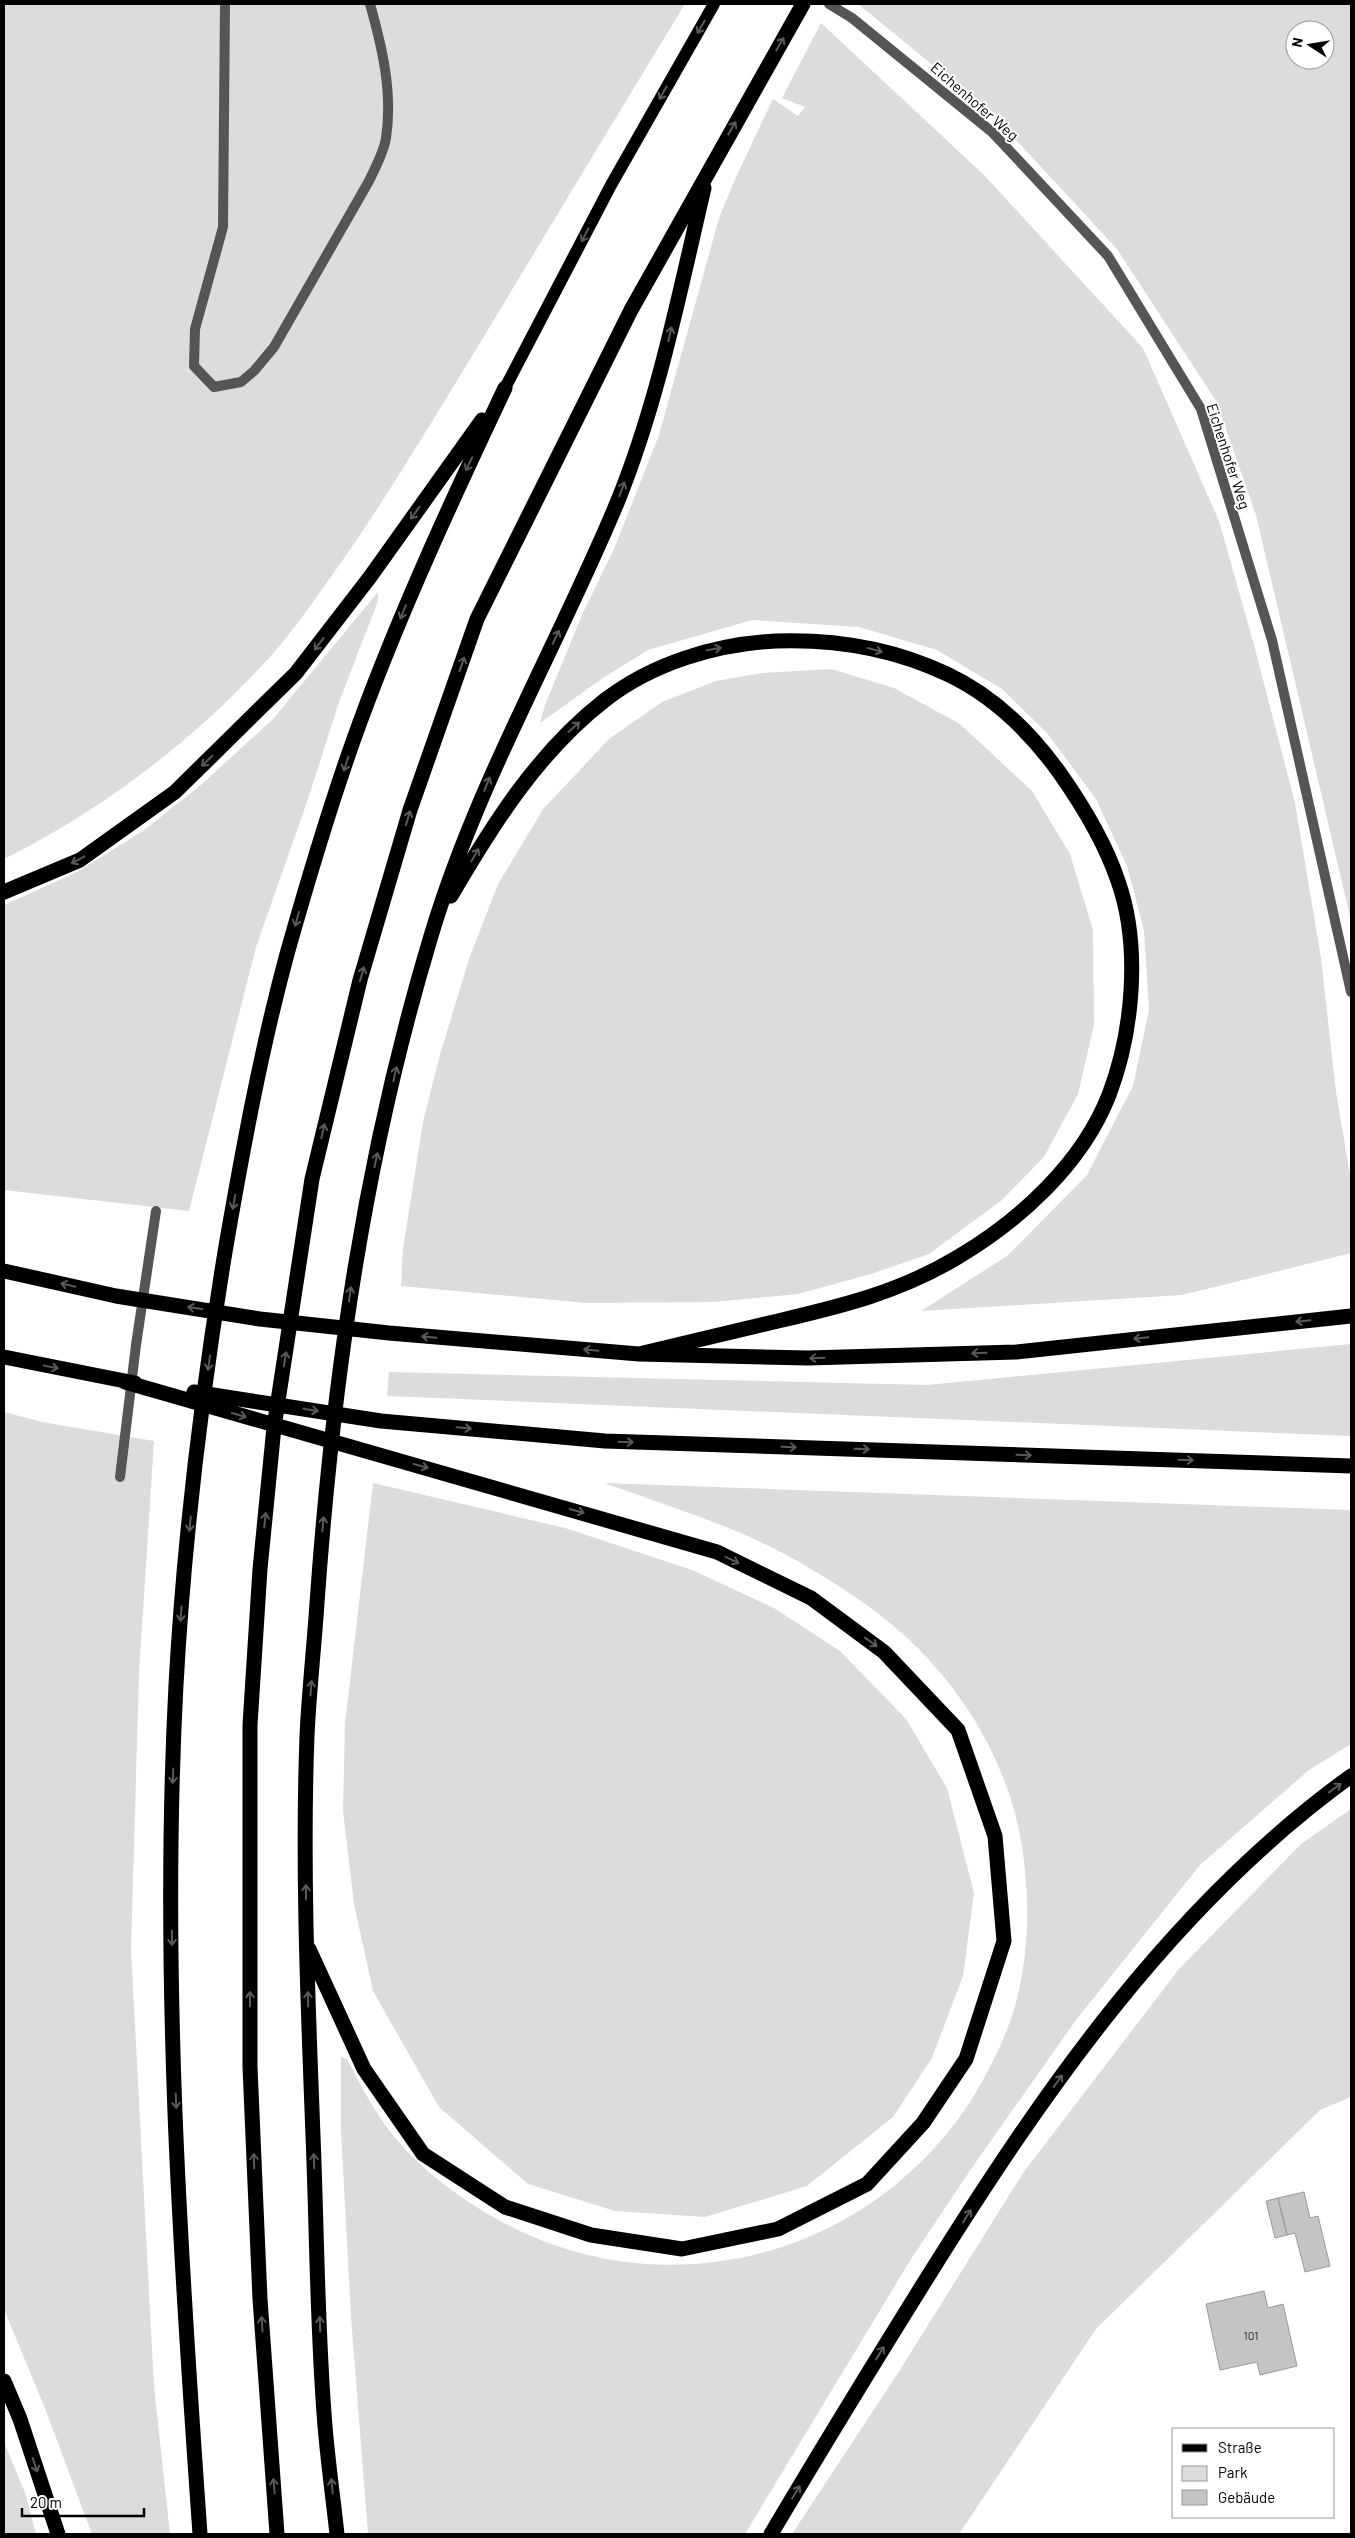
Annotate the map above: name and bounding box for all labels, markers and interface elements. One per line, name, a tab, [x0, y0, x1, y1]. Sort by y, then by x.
one-way arrow	[695, 19, 705, 34]
north arrow	[1285, 20, 1335, 70]
text: N	[1288, 36, 1306, 49]
one-way arrow	[775, 38, 785, 52]
street label: Eichenhofer Weg	[927, 58, 1023, 144]
one-way arrow	[658, 85, 668, 99]
one-way arrow	[728, 121, 738, 135]
one-way arrow	[580, 227, 589, 242]
one-way arrow	[666, 326, 675, 342]
street label: Eichenhofer Weg	[1203, 401, 1255, 511]
one-way arrow	[464, 456, 473, 471]
one-way arrow	[618, 481, 627, 497]
one-way arrow	[410, 506, 420, 520]
one-way arrow	[398, 604, 408, 619]
one-way arrow	[551, 630, 561, 645]
one-way arrow	[313, 637, 324, 650]
one-way arrow	[706, 644, 722, 654]
one-way arrow	[867, 646, 883, 656]
one-way arrow	[457, 657, 467, 673]
one-way arrow	[568, 722, 581, 733]
one-way arrow	[200, 755, 213, 767]
one-way arrow	[341, 756, 350, 772]
one-way arrow	[482, 777, 492, 792]
one-way arrow	[404, 810, 414, 826]
one-way arrow	[470, 848, 480, 863]
one-way arrow	[71, 855, 86, 865]
one-way arrow	[292, 911, 302, 927]
one-way arrow	[358, 966, 368, 982]
one-way arrow	[391, 1067, 400, 1083]
one-way arrow	[319, 1124, 328, 1140]
one-way arrow	[372, 1152, 381, 1168]
one-way arrow	[228, 1194, 238, 1210]
one-way arrow	[61, 1280, 77, 1289]
one-way arrow	[345, 1286, 355, 1302]
one-way arrow	[187, 1303, 203, 1313]
one-way arrow	[1295, 1316, 1311, 1326]
one-way arrow	[421, 1332, 437, 1341]
one-way arrow	[1134, 1333, 1150, 1343]
one-way arrow	[583, 1345, 599, 1354]
one-way arrow	[972, 1348, 988, 1358]
one-way arrow	[280, 1351, 290, 1367]
one-way arrow	[809, 1353, 826, 1363]
one-way arrow	[204, 1355, 214, 1371]
one-way arrow	[43, 1363, 59, 1372]
one-way arrow	[303, 1405, 319, 1415]
one-way arrow	[230, 1410, 246, 1420]
one-way arrow	[456, 1423, 472, 1433]
one-way arrow	[618, 1437, 634, 1446]
one-way arrow	[780, 1442, 796, 1452]
one-way arrow	[853, 1445, 869, 1454]
one-way arrow	[1016, 1450, 1032, 1459]
one-way arrow	[1178, 1456, 1194, 1465]
one-way arrow	[412, 1462, 428, 1472]
one-way arrow	[569, 1507, 585, 1517]
one-way arrow	[260, 1513, 270, 1529]
one-way arrow	[185, 1516, 195, 1532]
one-way arrow	[318, 1517, 328, 1533]
one-way arrow	[724, 1556, 739, 1565]
one-way arrow	[177, 1605, 186, 1621]
one-way arrow	[864, 1637, 877, 1648]
one-way arrow	[306, 1680, 316, 1696]
one-way arrow	[168, 1768, 178, 1784]
one-way arrow	[1328, 1782, 1341, 1793]
one-way arrow	[301, 1884, 311, 1900]
one-way arrow	[167, 1930, 176, 1946]
one-way arrow	[245, 1991, 255, 2008]
one-way arrow	[303, 1991, 313, 2008]
one-way arrow	[1053, 2074, 1063, 2088]
one-way arrow	[172, 2093, 181, 2109]
one-way arrow	[250, 2154, 259, 2170]
one-way arrow	[309, 2154, 319, 2170]
one-way arrow	[962, 2209, 972, 2223]
one-way arrow	[257, 2316, 267, 2332]
one-way arrow	[316, 2316, 325, 2332]
house number: 101	[1244, 2328, 1258, 2342]
one-way arrow	[876, 2347, 886, 2361]
legend	[1172, 2428, 1335, 2518]
text: Straße	[1218, 2438, 1262, 2456]
one-way arrow	[31, 2457, 41, 2473]
text: Park	[1218, 2463, 1248, 2481]
one-way arrow	[269, 2478, 278, 2494]
one-way arrow	[327, 2478, 336, 2494]
scale bar	[22, 2486, 145, 2518]
one-way arrow	[792, 2486, 802, 2500]
text: Gebäude	[1218, 2488, 1275, 2506]
text: 20 m	[30, 2493, 62, 2511]

